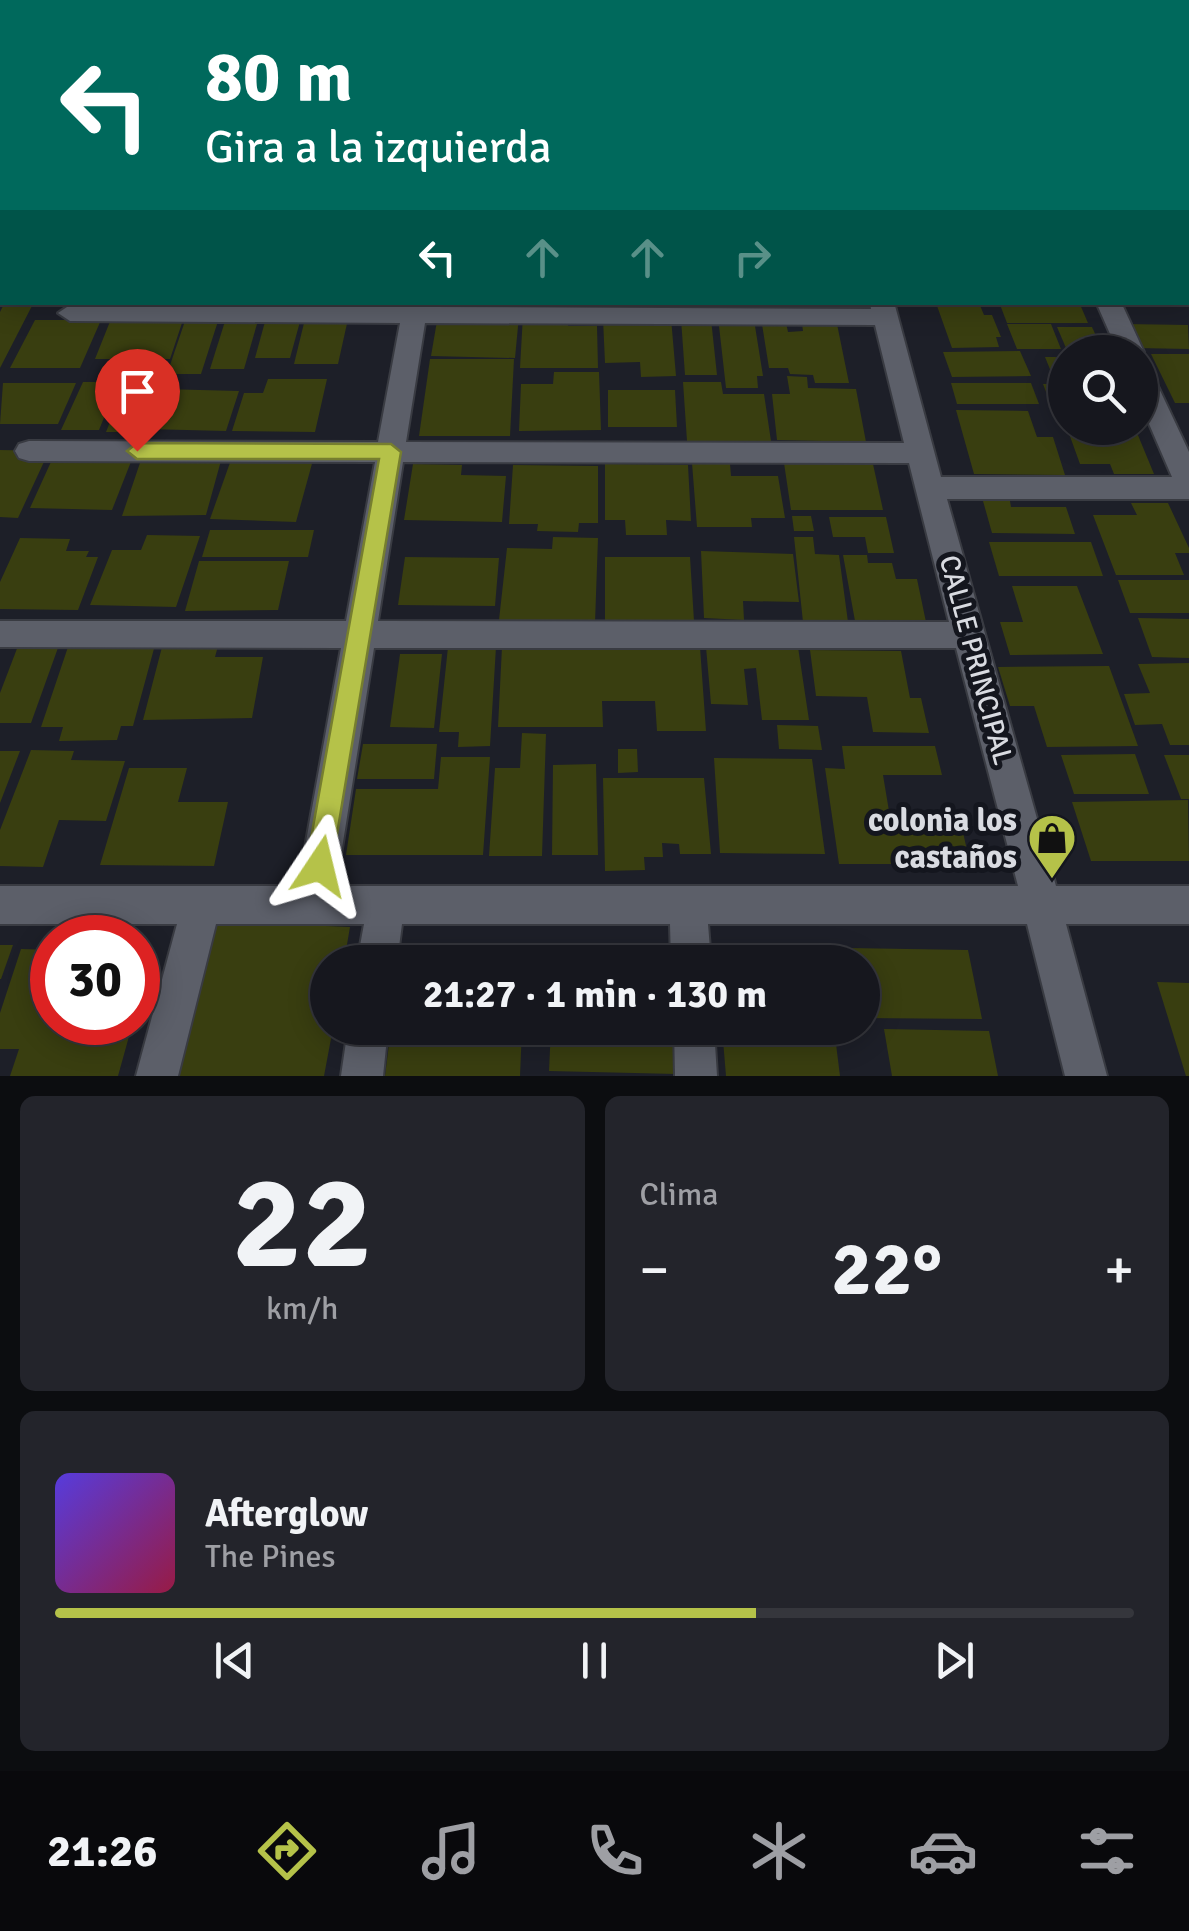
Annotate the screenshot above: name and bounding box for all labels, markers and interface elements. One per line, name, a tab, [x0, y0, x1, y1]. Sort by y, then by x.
text: 80 m	[205, 34, 353, 120]
icon: left	[40, 40, 170, 170]
text: Gira a la izquierda	[205, 120, 552, 175]
icon: left	[410, 230, 465, 285]
icon: ahead	[515, 230, 570, 285]
icon: ahead	[620, 230, 675, 285]
icon: right	[725, 230, 780, 285]
map controls	[1048, 335, 1158, 445]
button: search	[1048, 335, 1158, 445]
pin	[95, 349, 180, 452]
icon: arrive	[110, 364, 165, 419]
street label: CALLE PRINCIPAL	[932, 552, 1020, 768]
place label: colonia los castaños	[868, 801, 1017, 877]
shop icon: colonia los castaños	[1026, 812, 1078, 880]
position arrow	[268, 814, 372, 918]
speed limit sign: 30	[30, 915, 160, 1045]
text: 21:27 · 1 min · 130 m	[423, 971, 767, 1018]
text: 22	[232, 1144, 372, 1304]
text: Clima	[640, 1175, 718, 1214]
text: 22°	[831, 1223, 942, 1316]
text: −	[640, 1236, 669, 1304]
text: +	[1104, 1236, 1134, 1304]
text: km/h	[266, 1289, 338, 1328]
text: Afterglow	[205, 1490, 368, 1537]
text: The Pines	[205, 1537, 336, 1576]
icon: previous	[207, 1633, 262, 1688]
icon: pause	[567, 1633, 622, 1688]
icon: next	[927, 1633, 982, 1688]
icon: directions	[252, 1816, 322, 1886]
icon: music	[416, 1816, 486, 1886]
icon: phone	[580, 1816, 650, 1886]
icon: climate	[744, 1816, 814, 1886]
icon: car	[908, 1816, 978, 1886]
icon: filters	[1072, 1816, 1142, 1886]
text: 21:26	[47, 1824, 157, 1879]

